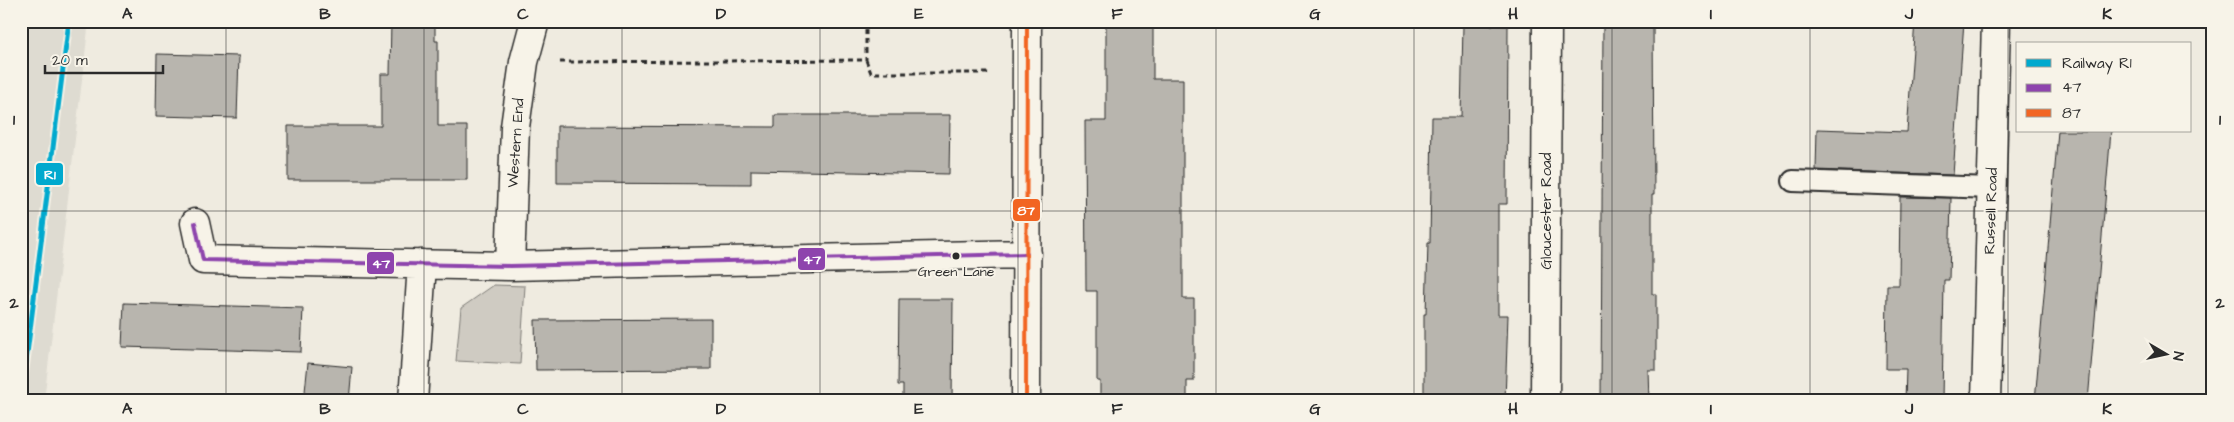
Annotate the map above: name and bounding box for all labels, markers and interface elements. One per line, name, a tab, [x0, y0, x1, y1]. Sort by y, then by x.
text: A	[122, 3, 133, 25]
text: B	[319, 3, 331, 25]
text: C	[517, 3, 529, 25]
text: D	[716, 3, 727, 25]
text: E	[914, 3, 924, 25]
text: F	[1111, 3, 1123, 25]
text: G	[1309, 3, 1321, 25]
text: H	[1508, 3, 1518, 25]
text: I	[1710, 3, 1712, 25]
text: J	[1904, 3, 1914, 25]
text: K	[2102, 3, 2112, 25]
scale bar	[45, 42, 162, 74]
legend	[2016, 42, 2192, 132]
text: 20 m	[52, 50, 88, 71]
text: Railway R1	[2062, 53, 2132, 75]
text: 47	[2062, 77, 2081, 98]
street label: Western End	[502, 97, 530, 189]
text: 87	[2062, 103, 2081, 124]
text: 1	[13, 109, 16, 131]
text: 1	[2219, 109, 2222, 131]
street label: Gloucester Road	[1536, 152, 1557, 269]
line badge: R1	[35, 162, 64, 186]
text: R1	[44, 165, 56, 185]
street label: Russell Road	[1979, 167, 2003, 255]
line badge: 87	[1012, 198, 1041, 222]
text: 87	[1017, 201, 1035, 221]
line badge: 47	[797, 247, 826, 271]
text: 47	[803, 250, 821, 270]
line badge: 47	[366, 251, 395, 275]
marker: Green Lane	[951, 251, 961, 261]
text: 47	[372, 254, 390, 274]
place label: Green Lane	[918, 262, 995, 282]
text: 2	[8, 292, 19, 314]
text: 2	[2214, 292, 2225, 314]
north arrow	[2142, 330, 2192, 380]
text: N	[2167, 350, 2188, 362]
text: A	[122, 398, 133, 420]
text: B	[319, 398, 331, 420]
text: C	[517, 398, 529, 420]
text: D	[716, 398, 727, 420]
text: E	[914, 398, 924, 420]
text: F	[1111, 398, 1123, 420]
text: G	[1309, 398, 1321, 420]
text: H	[1508, 398, 1518, 420]
text: I	[1710, 398, 1712, 420]
text: J	[1904, 398, 1914, 420]
text: K	[2102, 398, 2112, 420]

